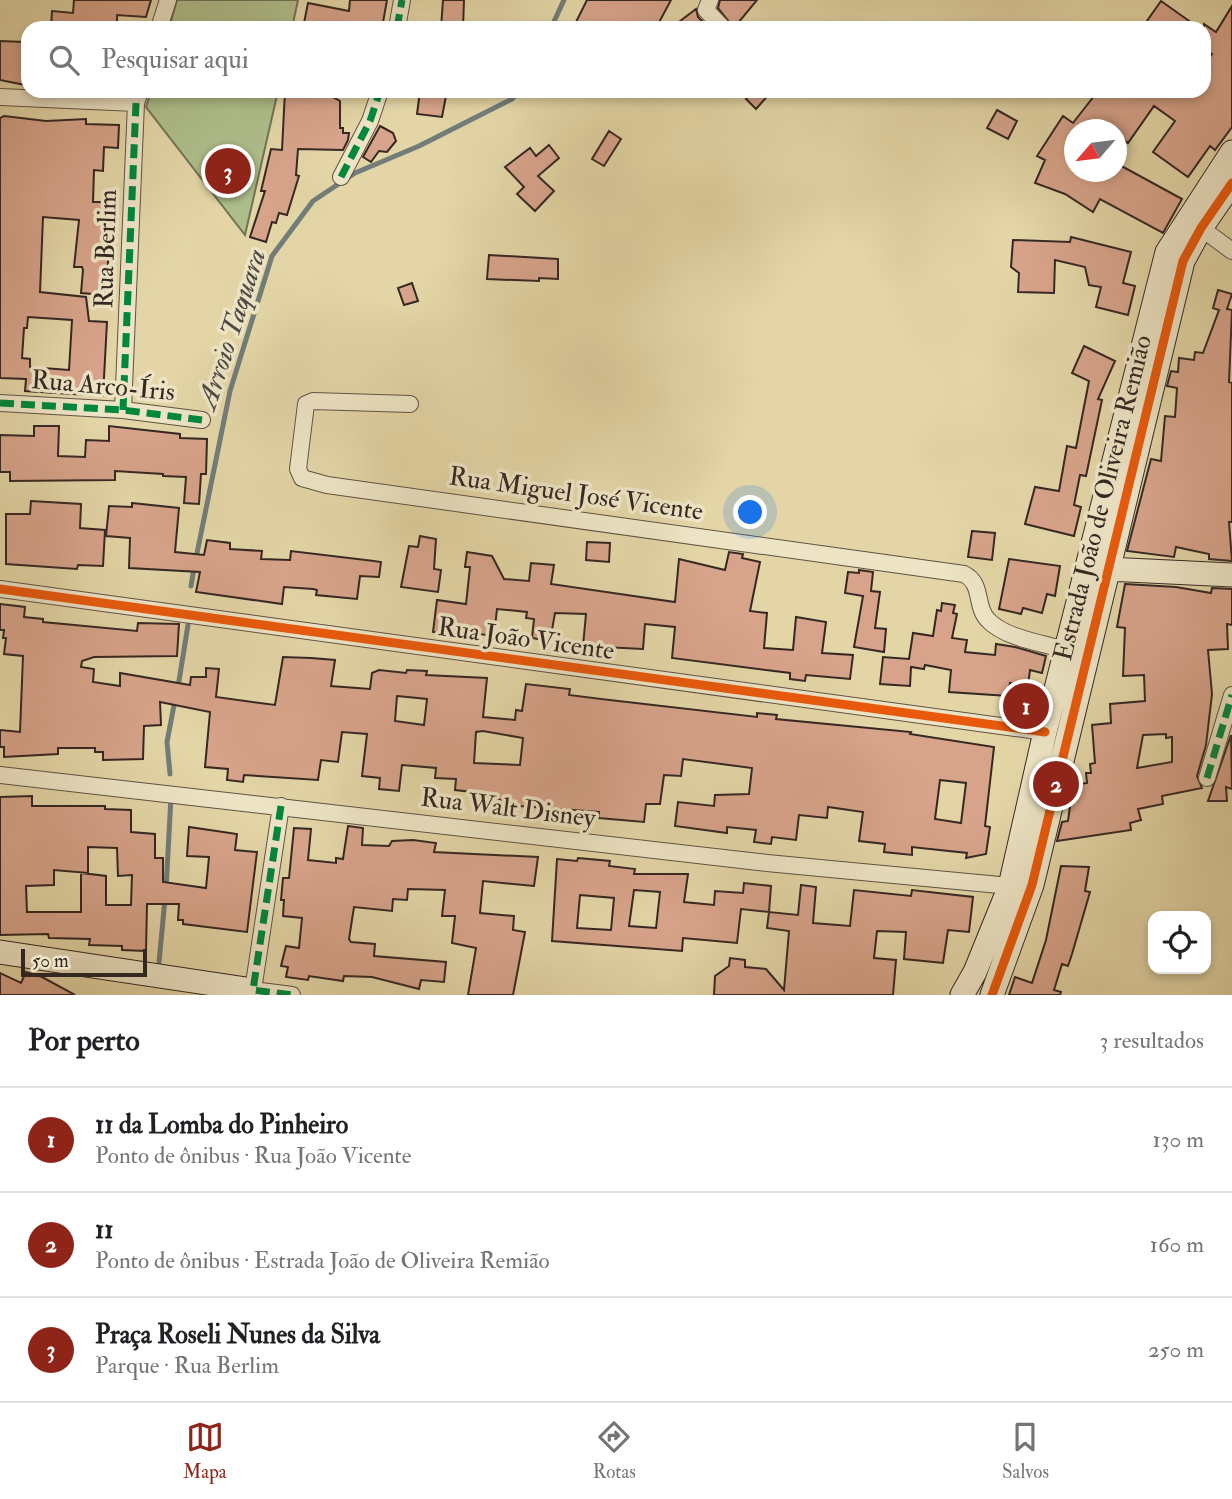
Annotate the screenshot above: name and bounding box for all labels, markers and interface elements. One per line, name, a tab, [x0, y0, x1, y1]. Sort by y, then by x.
search box	[21, 21, 1211, 98]
icon: search	[45, 41, 83, 79]
text: Pesquisar aqui	[101, 44, 249, 76]
north arrow	[1064, 119, 1127, 182]
pin: 3	[205, 145, 251, 197]
street label: Rua Berlim	[88, 189, 124, 309]
water label: Arroio Taquara	[189, 244, 274, 416]
street label: Estrada João de Oliveira Remião	[1047, 332, 1159, 664]
street label: Rua Arco-Íris	[30, 362, 176, 408]
street label: Rua Miguel José Vicente	[447, 460, 705, 528]
your location	[733, 495, 767, 529]
street label: Rua João Vicente	[436, 611, 617, 667]
pin: 1	[1003, 680, 1049, 732]
pin: 2	[1033, 758, 1079, 810]
street label: Rua Walt Disney	[419, 781, 598, 835]
map controls	[1148, 911, 1211, 974]
button: locate	[1148, 911, 1211, 974]
scale bar	[21, 946, 147, 978]
text: 50 m	[32, 949, 69, 973]
text: Por perto	[28, 1022, 140, 1059]
text: 3 resultados	[1100, 1026, 1204, 1055]
text: 11 da Lomba do Pinheiro	[95, 1109, 348, 1141]
text: 1	[47, 1125, 55, 1154]
text: 130 m	[1152, 1125, 1204, 1154]
text: Ponto de ônibus · Rua João Vicente	[95, 1141, 411, 1170]
text: 11	[95, 1214, 114, 1246]
text: 2	[45, 1230, 57, 1259]
text: 160 m	[1150, 1230, 1204, 1259]
text: Ponto de ônibus · Estrada João de Oliveira Remião	[95, 1246, 550, 1275]
text: Praça Roseli Nunes da Silva	[95, 1319, 380, 1351]
text: 3	[47, 1335, 55, 1364]
text: 250 m	[1148, 1335, 1204, 1364]
text: Parque · Rua Berlim	[95, 1351, 279, 1380]
tab: Mapa	[183, 1418, 227, 1484]
tab: Rotas	[593, 1418, 636, 1484]
tab: Salvos	[1002, 1418, 1049, 1484]

